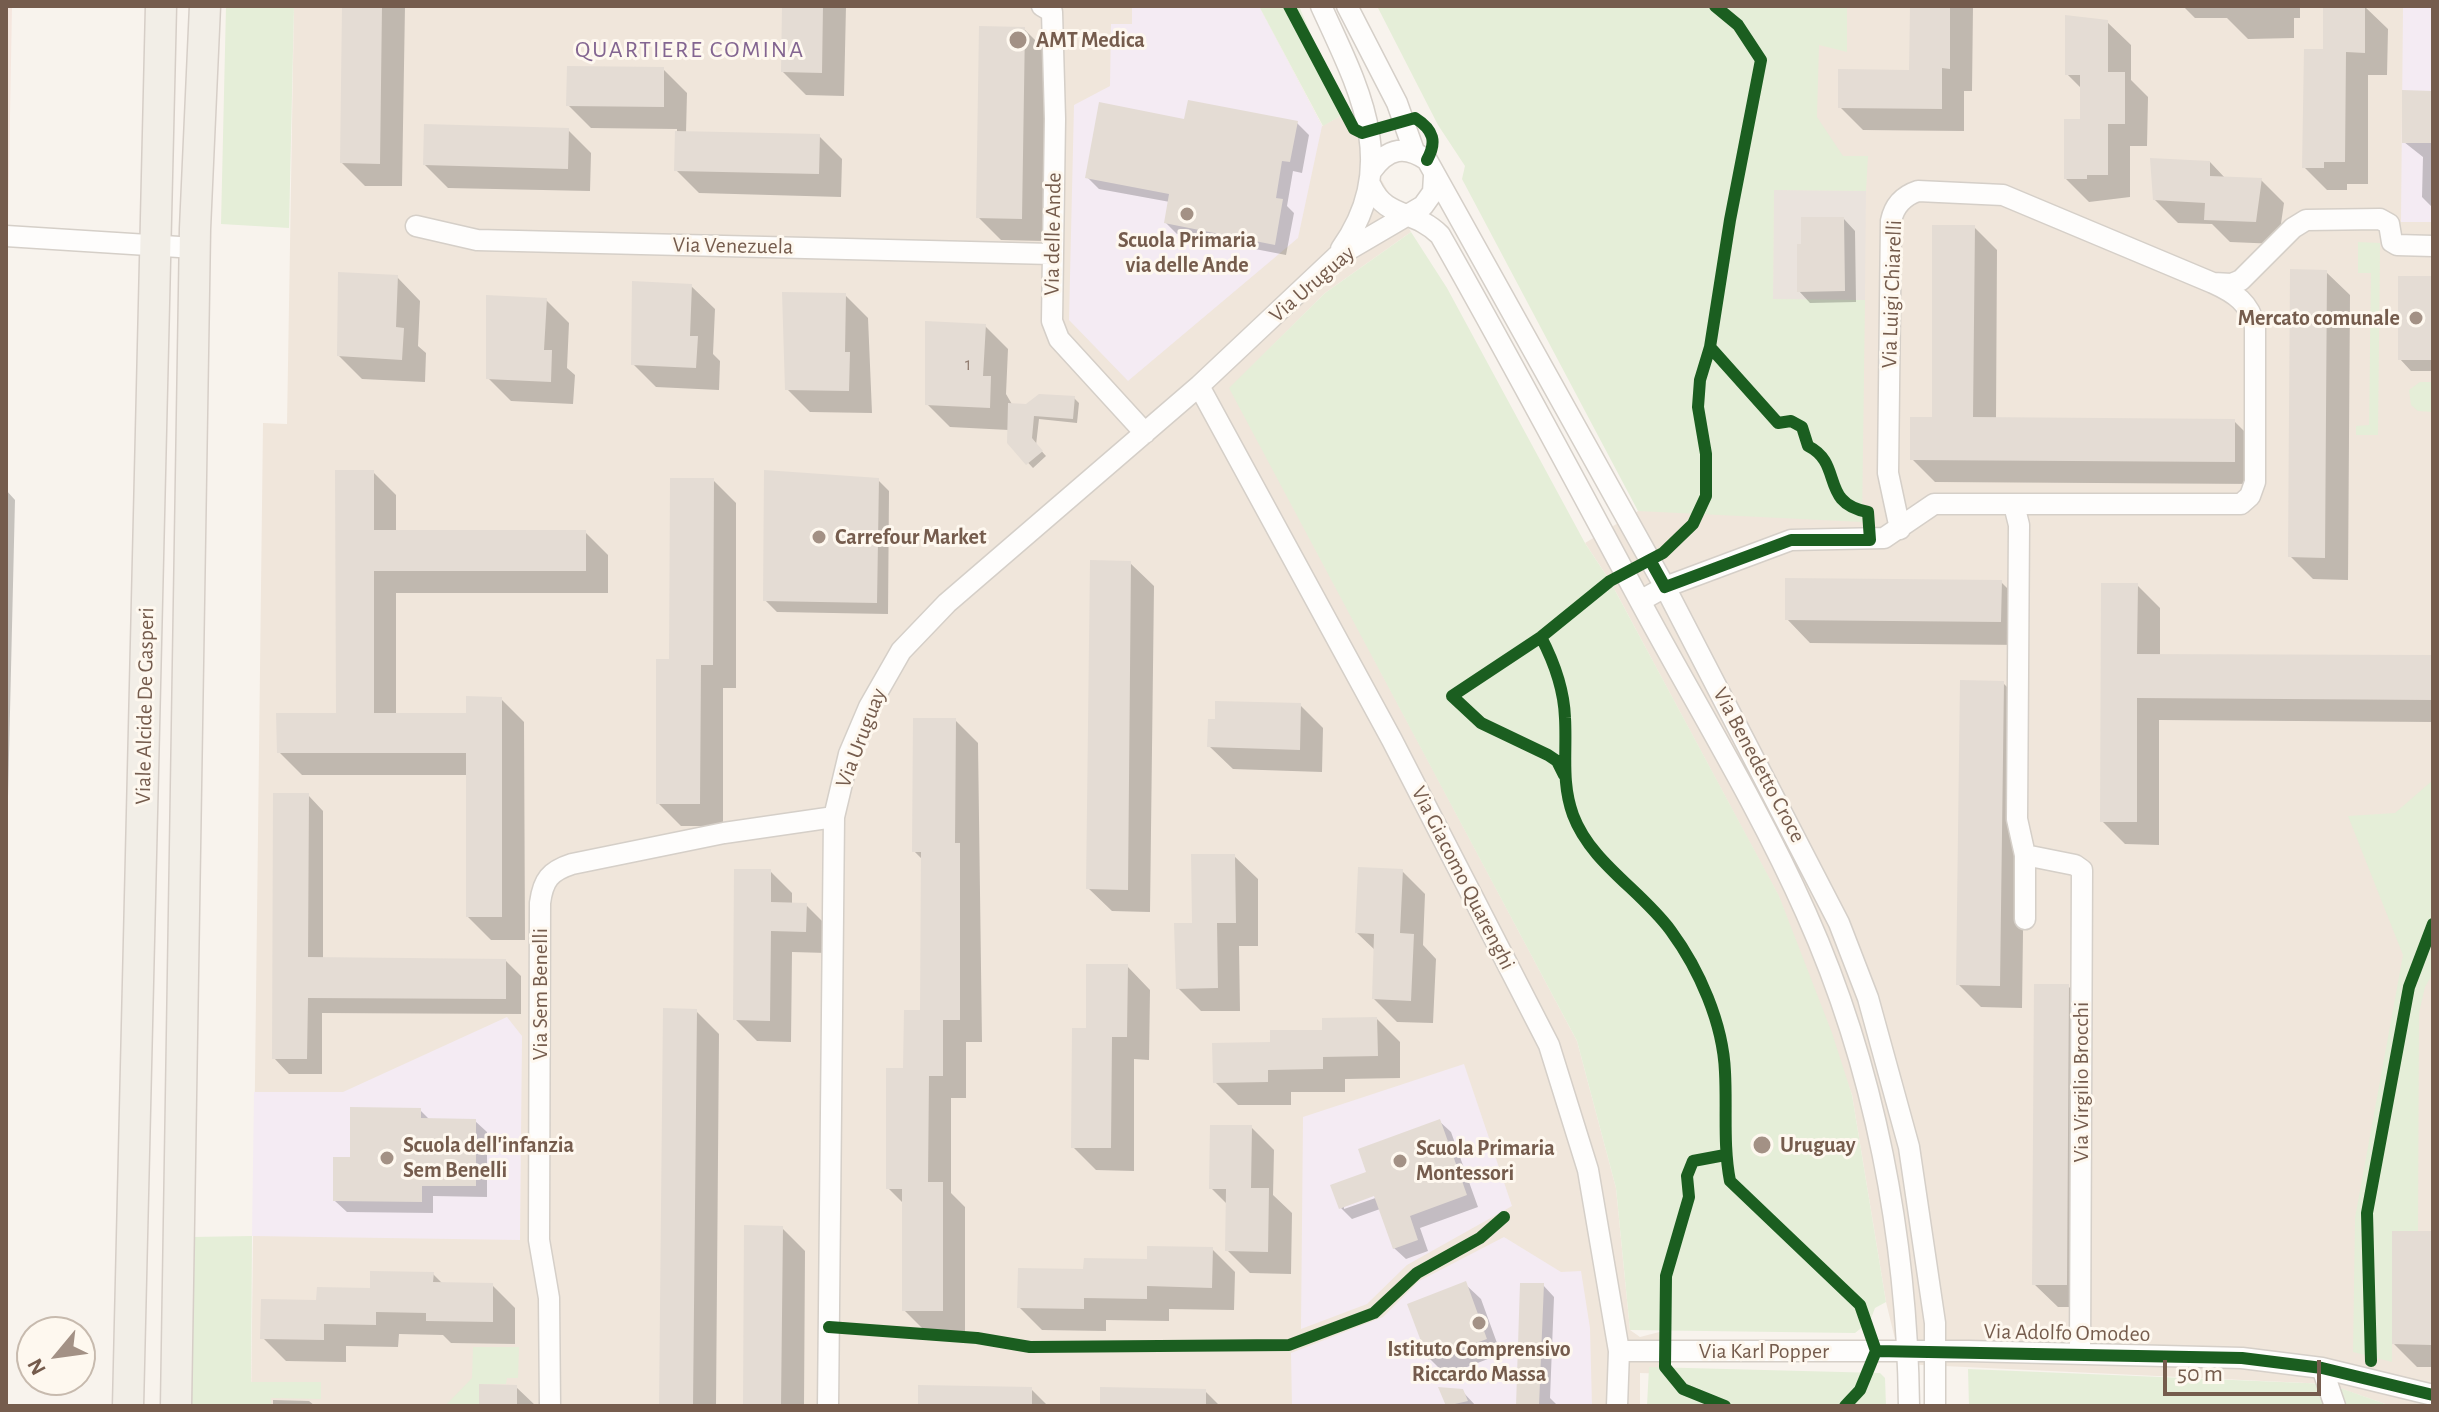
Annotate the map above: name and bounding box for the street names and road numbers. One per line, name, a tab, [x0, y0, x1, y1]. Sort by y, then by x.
street label: Via delle Ande	[1039, 172, 1067, 296]
street label: Via Luigi Chiarelli	[1876, 219, 1908, 369]
street label: Via Venezuela	[672, 232, 794, 260]
street label: Via Uruguay	[1264, 240, 1360, 328]
street label: Viale Alcide De Gasperi	[130, 607, 160, 805]
street label: Via Benedetto Croce	[1707, 683, 1811, 847]
street label: Via Uruguay	[830, 685, 892, 791]
street label: Via Giacomo Quarenghi	[1405, 782, 1521, 974]
street label: Via Sem Benelli	[527, 928, 553, 1060]
street label: Via Virgilio Brocchi	[2068, 1002, 2094, 1162]
street label: Via Adolfo Omodeo	[1983, 1318, 2151, 1348]
street label: Via Karl Popper	[1699, 1338, 1829, 1364]

